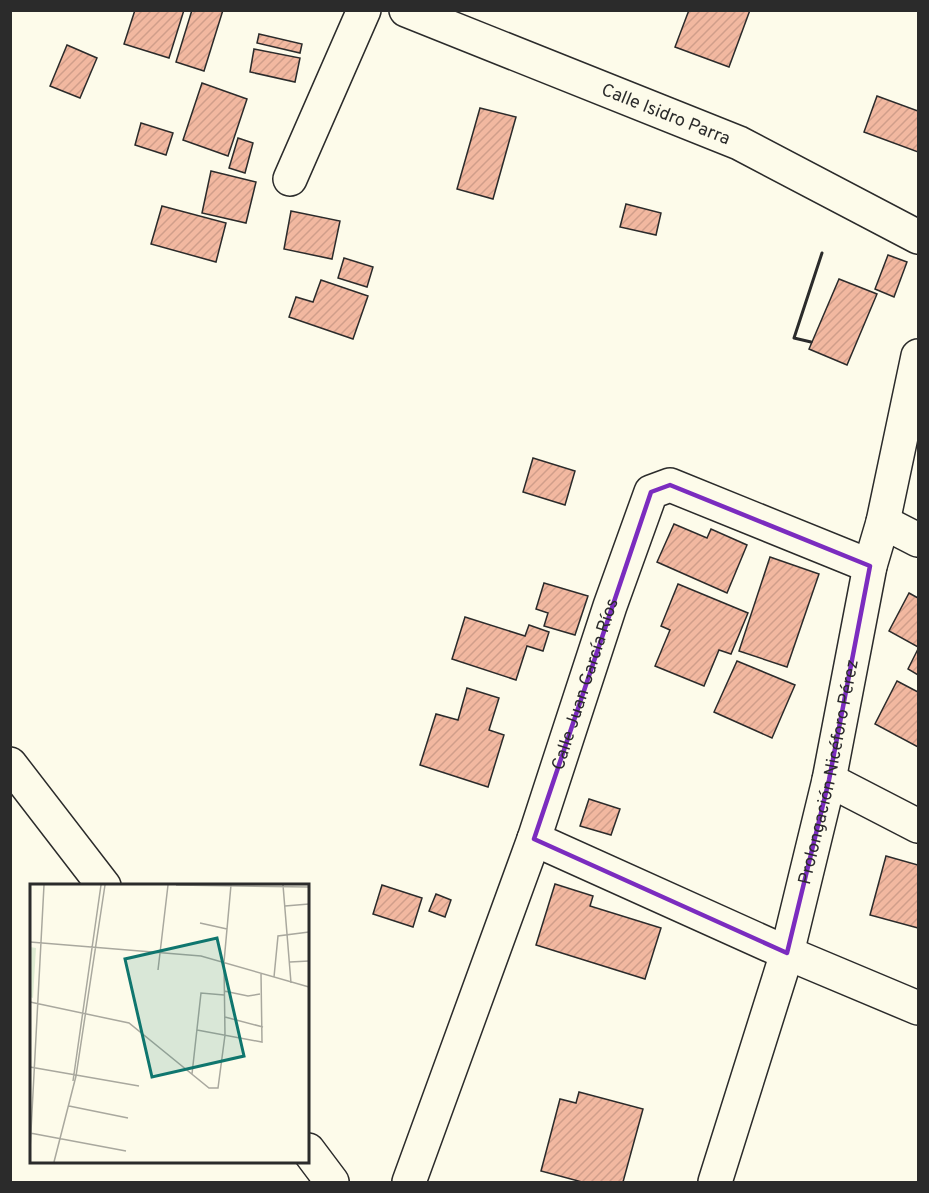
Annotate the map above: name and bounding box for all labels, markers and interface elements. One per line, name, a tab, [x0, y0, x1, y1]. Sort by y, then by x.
street label: Calle Isidro Parra	[598, 79, 733, 151]
street label: Calle Juan García Ríos	[547, 595, 625, 773]
street label: Prolongación Nicéforo Pérez	[794, 657, 865, 887]
inset map	[30, 884, 309, 1163]

